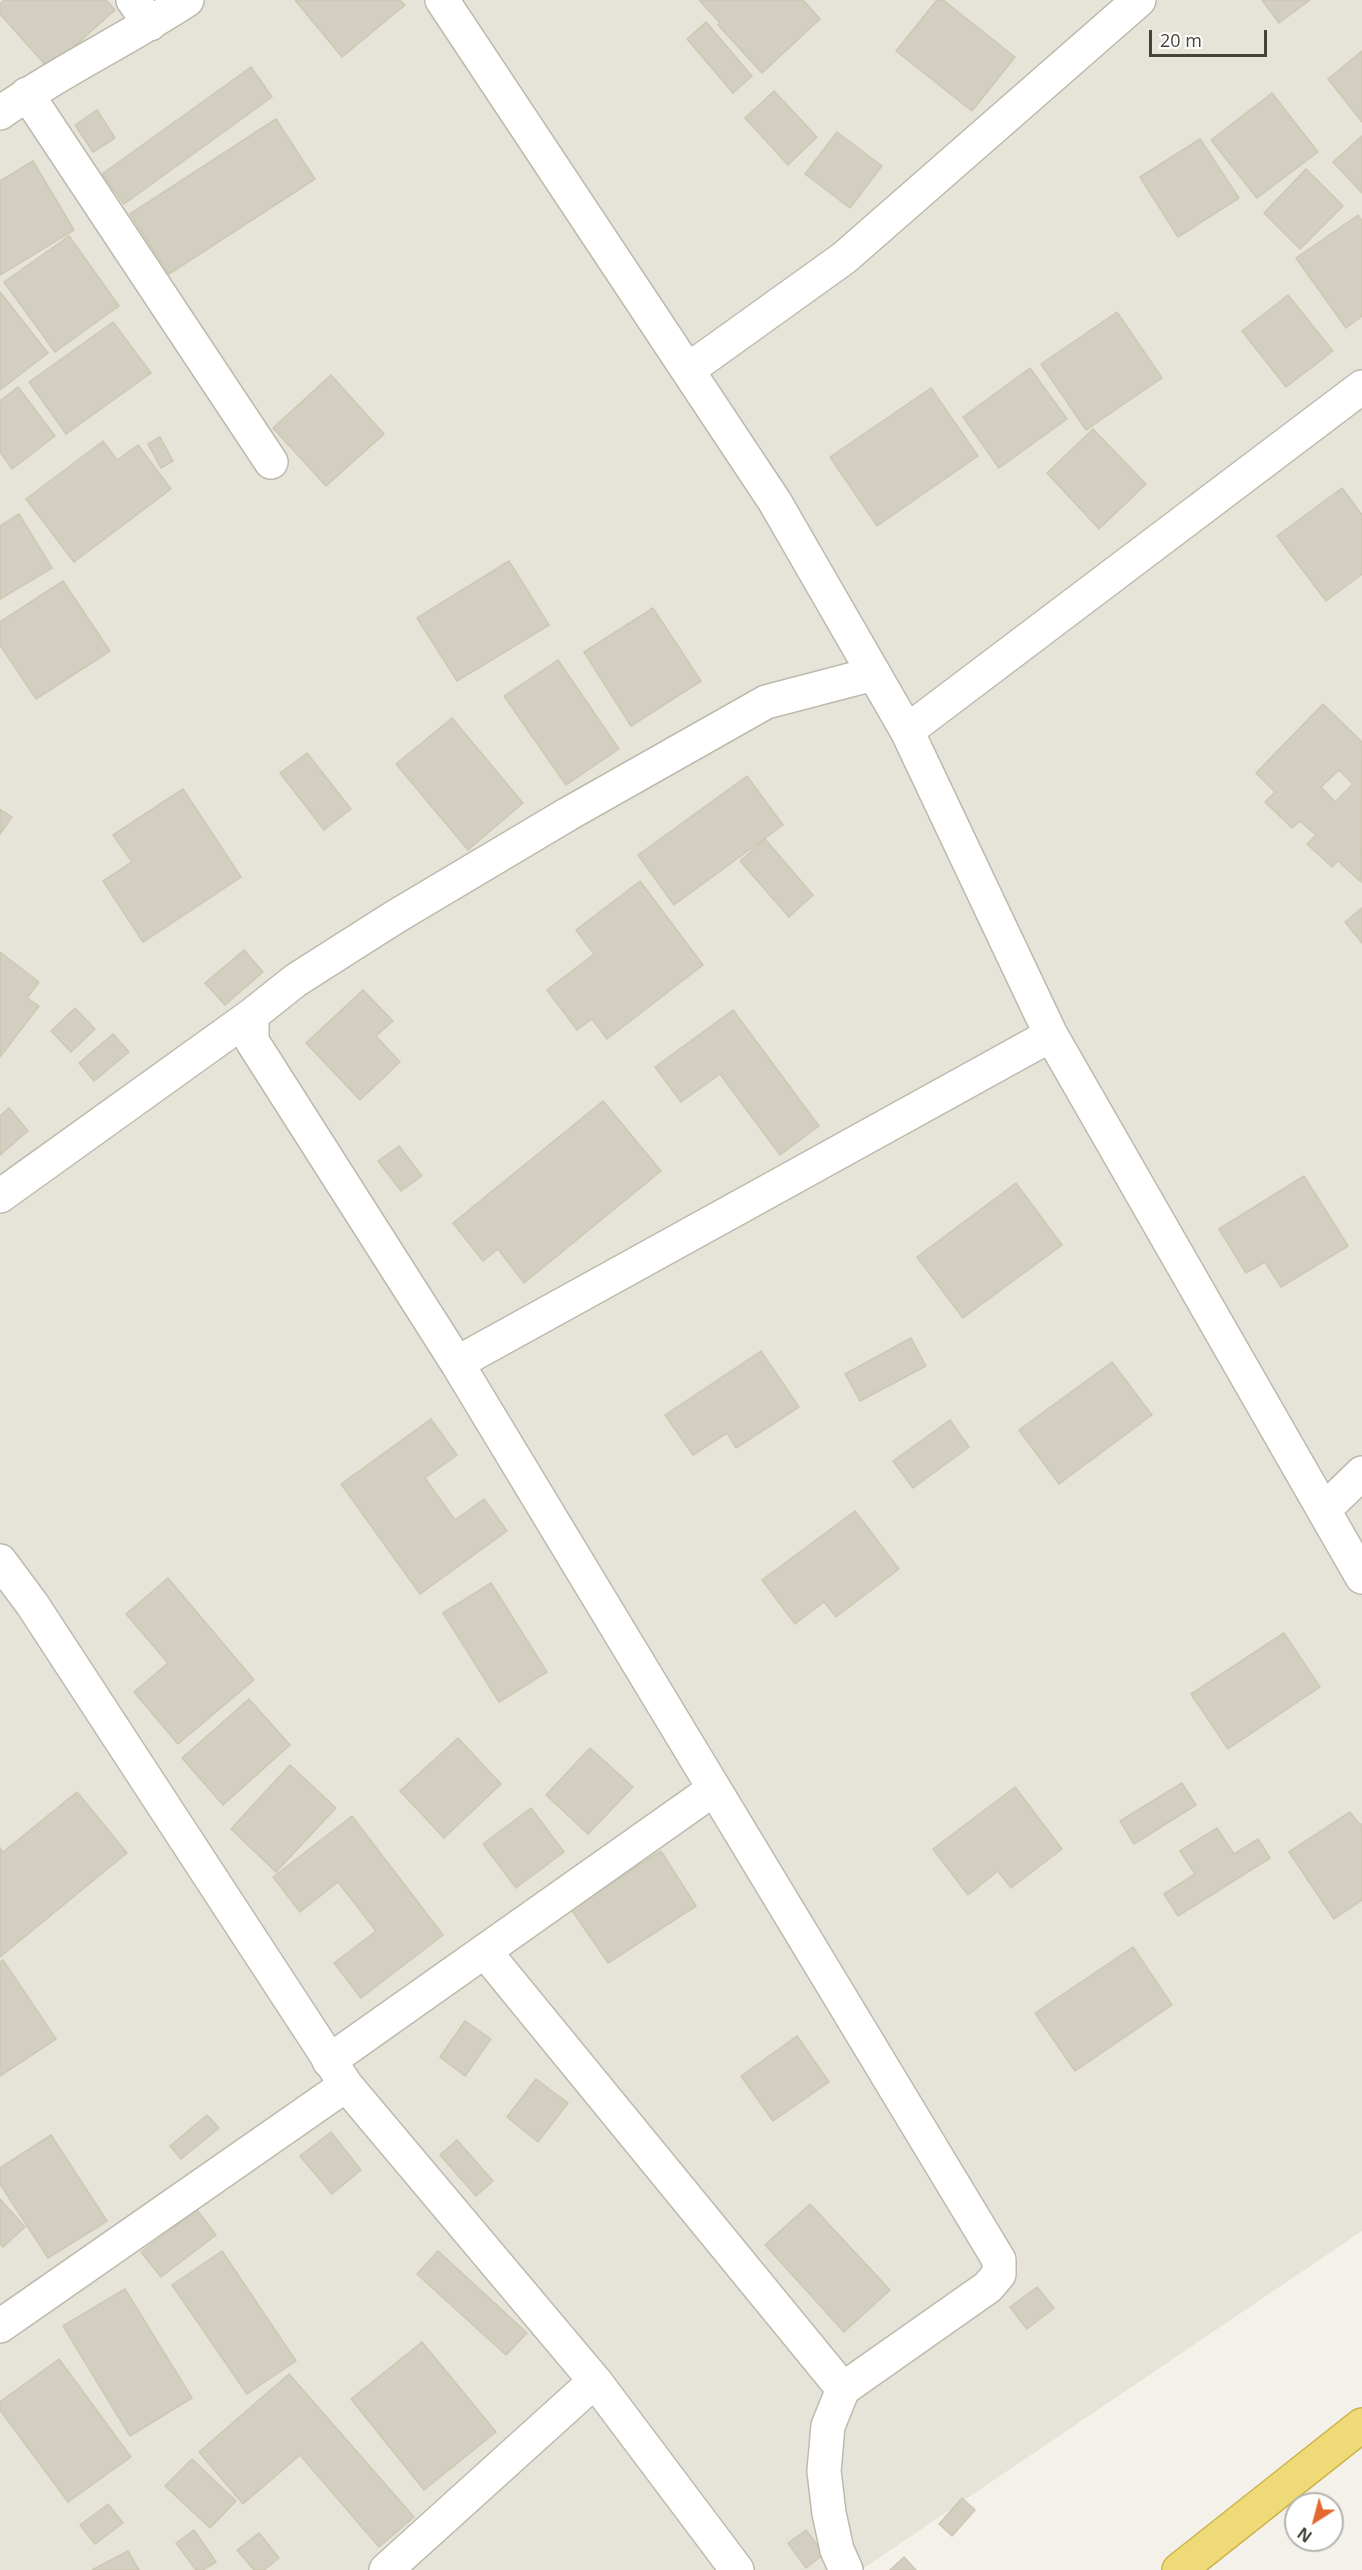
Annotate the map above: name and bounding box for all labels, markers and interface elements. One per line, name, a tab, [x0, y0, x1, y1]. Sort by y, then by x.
scale bar	[1152, 18, 1270, 56]
text: 20 m	[1160, 28, 1202, 52]
north arrow	[1284, 2492, 1344, 2552]
text: N	[1293, 2522, 1316, 2548]

